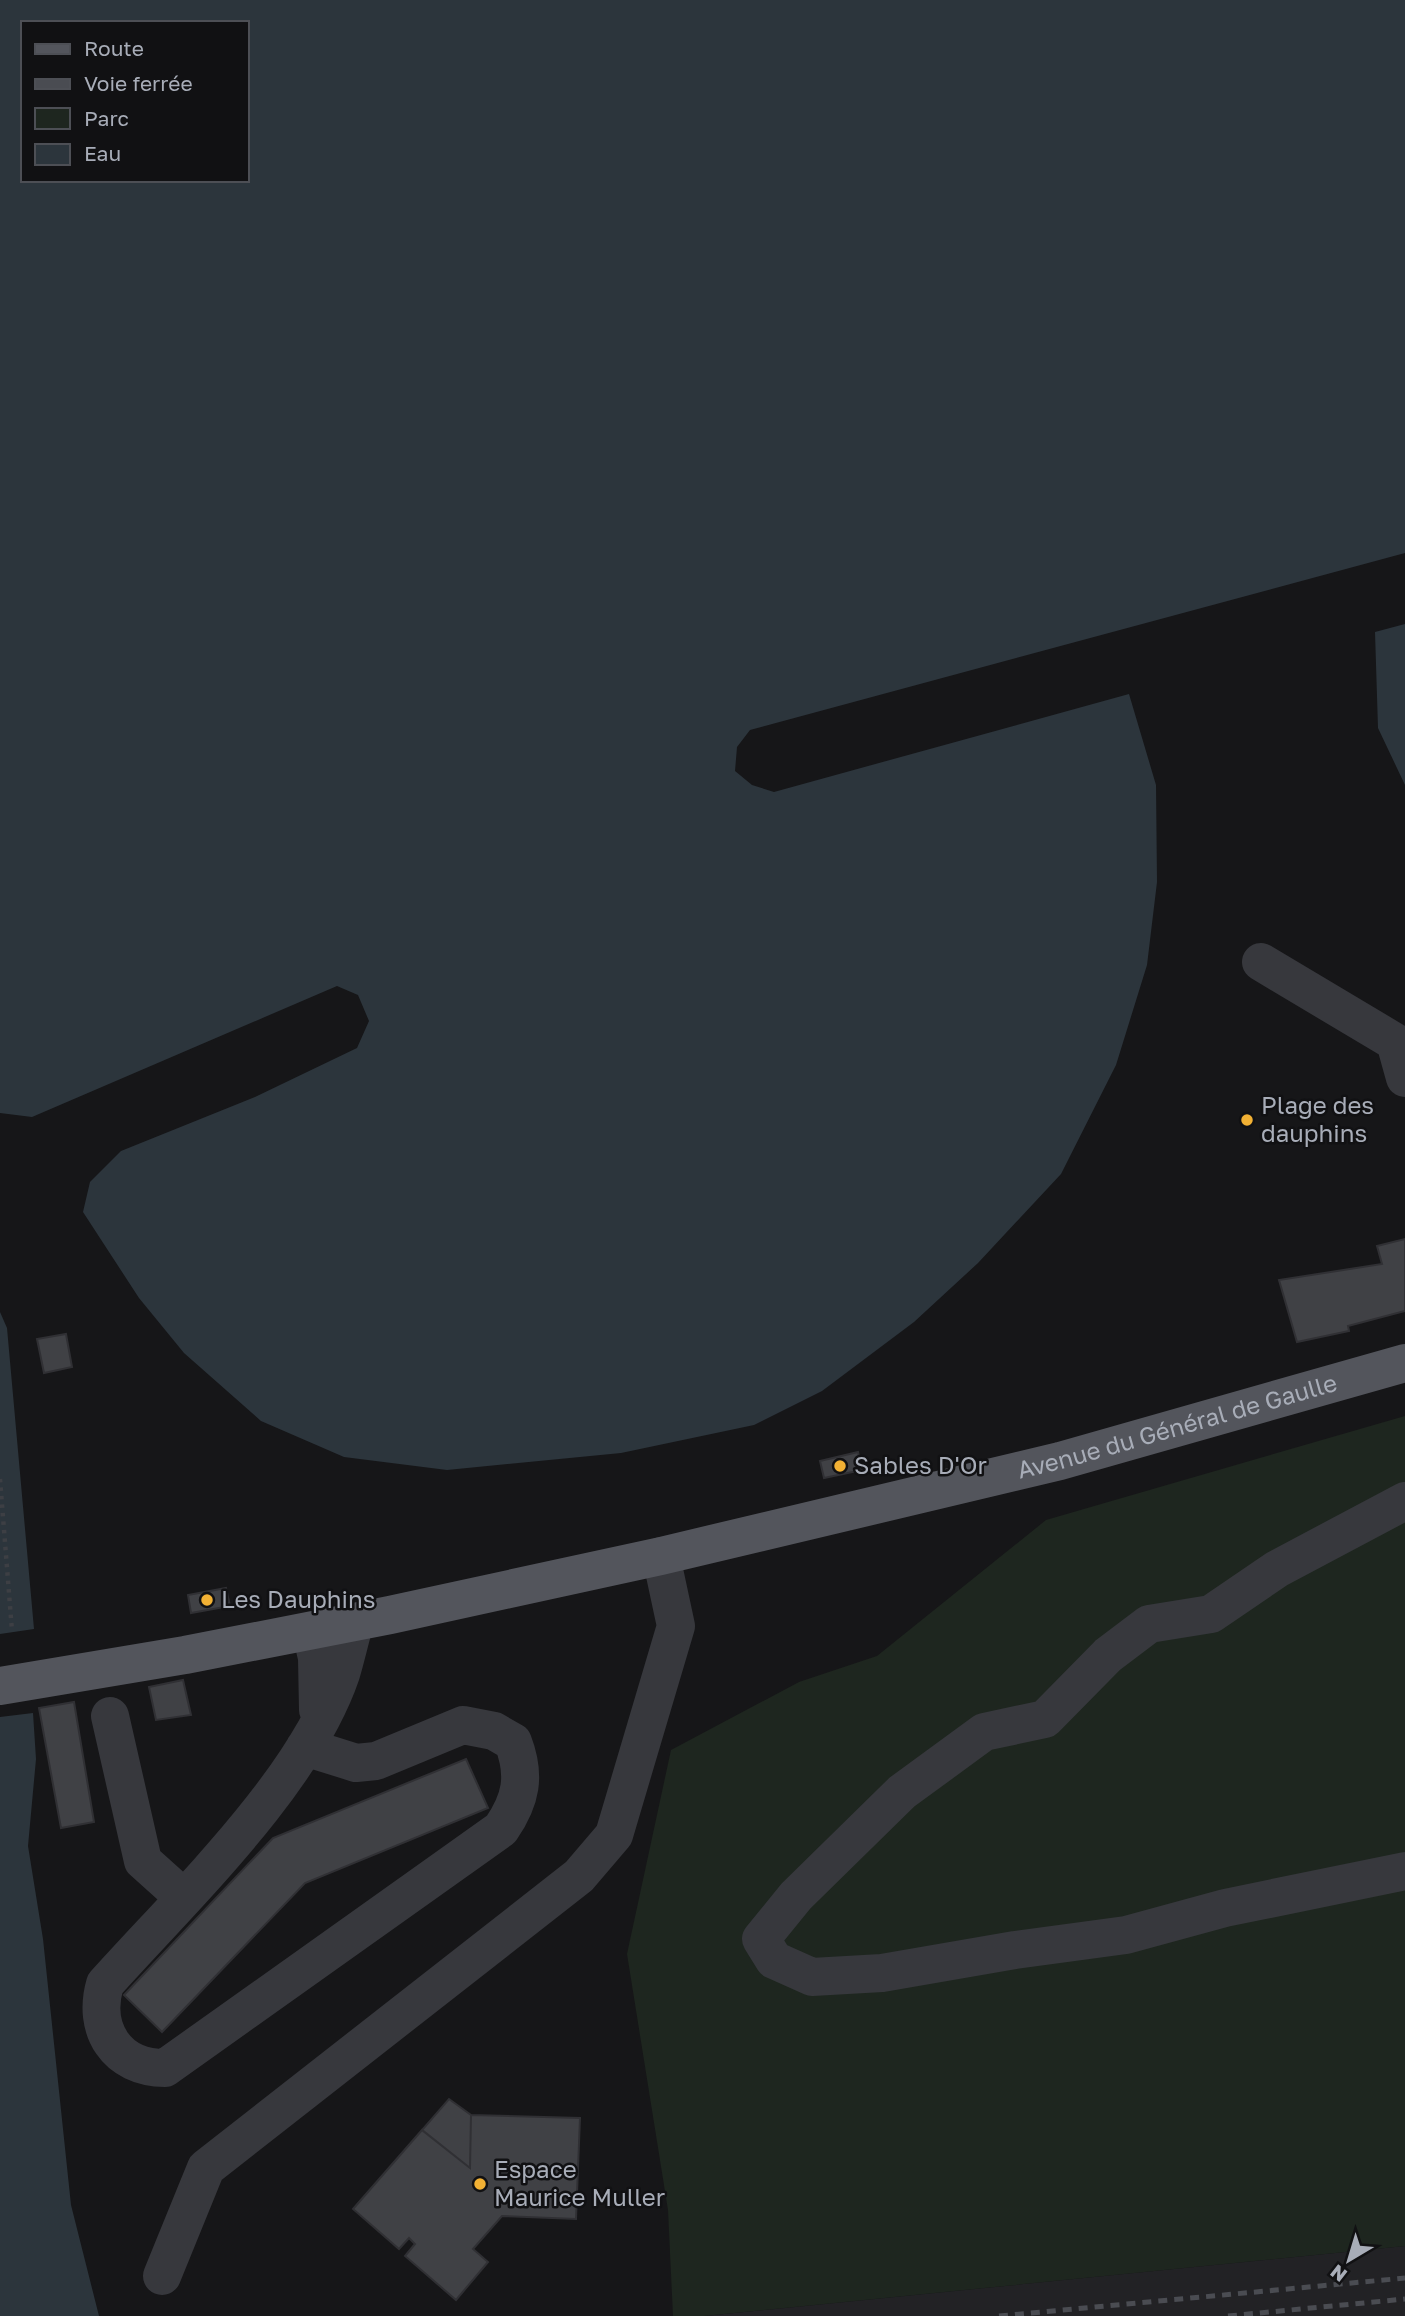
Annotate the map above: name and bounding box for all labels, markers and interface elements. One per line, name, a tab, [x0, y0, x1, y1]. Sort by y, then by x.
legend	[21, 21, 248, 182]
text: Route	[84, 35, 144, 61]
text: Voie ferrée	[84, 70, 193, 96]
text: Parc	[84, 105, 129, 131]
text: Eau	[84, 140, 121, 166]
place label: Plage des dauphins	[1261, 1090, 1374, 1147]
marker: Plage des dauphins	[1239, 1112, 1255, 1128]
street label: Avenue du Général de Gaulle	[1014, 1367, 1340, 1484]
place label: Sables D'Or	[854, 1450, 987, 1479]
marker: Sables D'Or	[832, 1458, 848, 1474]
place label: Les Dauphins	[221, 1584, 375, 1613]
marker: Les Dauphins	[199, 1592, 215, 1608]
place label: Espace Maurice Muller	[494, 2154, 665, 2211]
marker: Espace Maurice Muller	[472, 2176, 488, 2192]
north arrow	[1314, 2225, 1384, 2295]
text: N	[1325, 2260, 1351, 2287]

